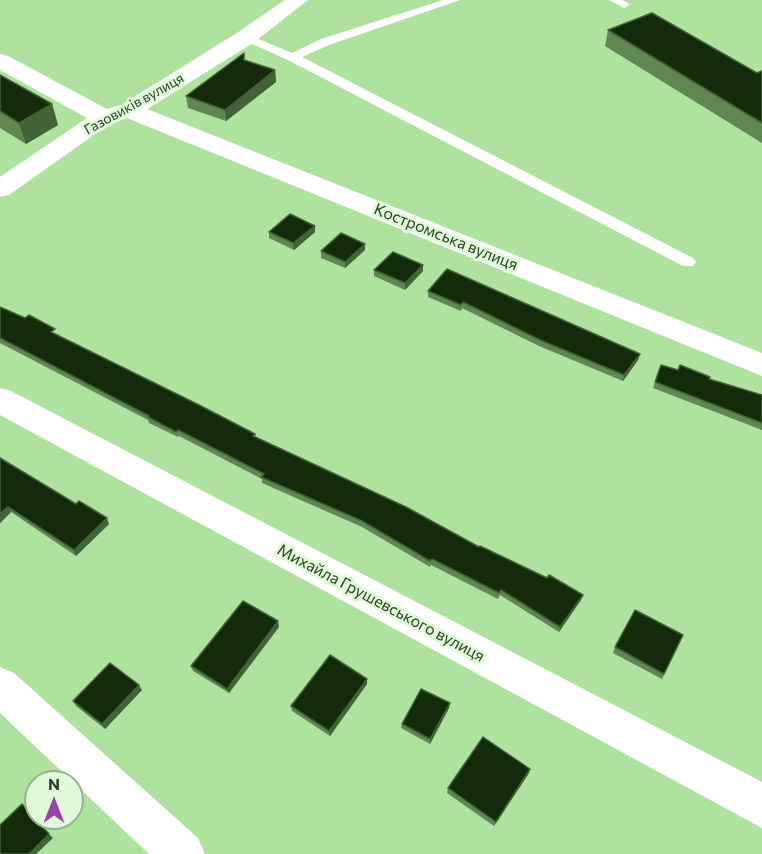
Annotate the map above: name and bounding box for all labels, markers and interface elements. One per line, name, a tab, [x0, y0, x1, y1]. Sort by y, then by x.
street label: Газовиків вулиця	[81, 70, 187, 138]
street label: Костромська вулиця	[371, 199, 521, 275]
street label: Михайла Грушевського вулиця	[274, 540, 488, 666]
north arrow	[24, 770, 84, 830]
text: N	[48, 774, 60, 793]

